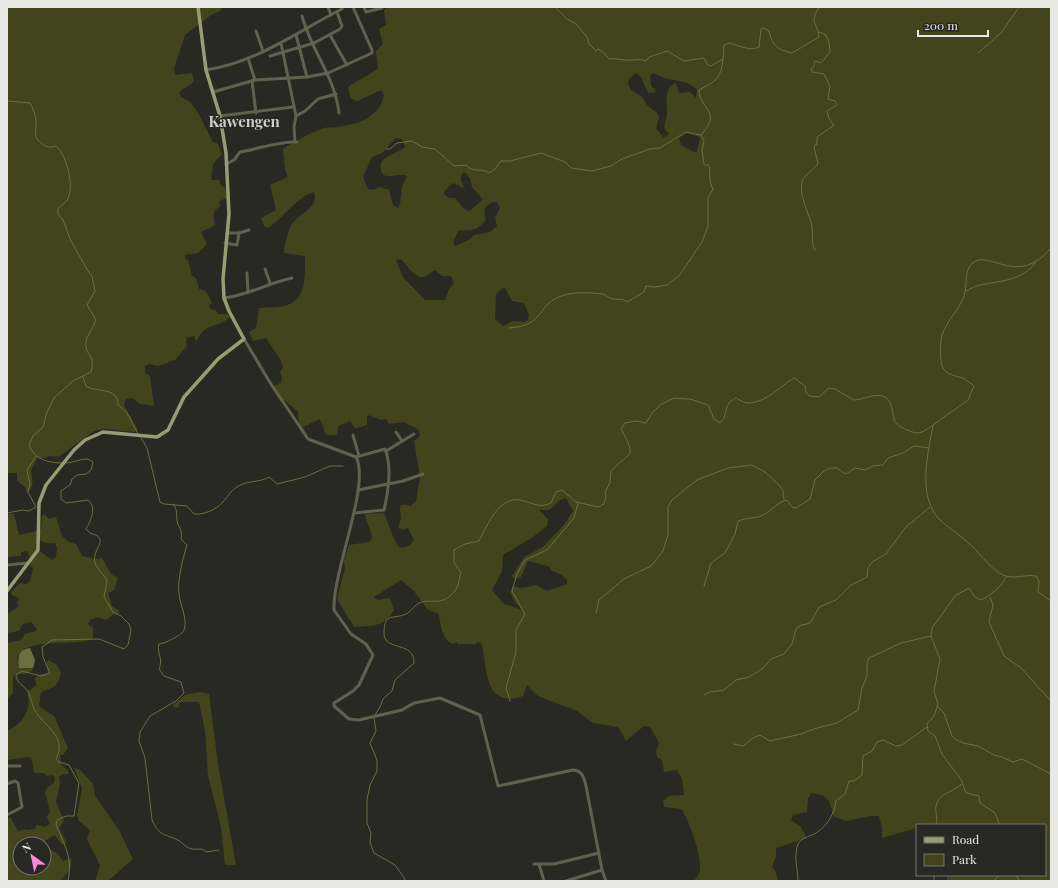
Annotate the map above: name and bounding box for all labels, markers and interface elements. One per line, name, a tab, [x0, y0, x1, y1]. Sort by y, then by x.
scale bar	[918, 12, 988, 38]
text: 200 m	[924, 17, 958, 33]
district label: Kawengen	[208, 111, 280, 131]
legend	[916, 824, 1046, 876]
text: Road	[952, 831, 979, 847]
north arrow	[12, 836, 52, 876]
text: N	[19, 839, 34, 856]
text: Park	[952, 851, 977, 867]

